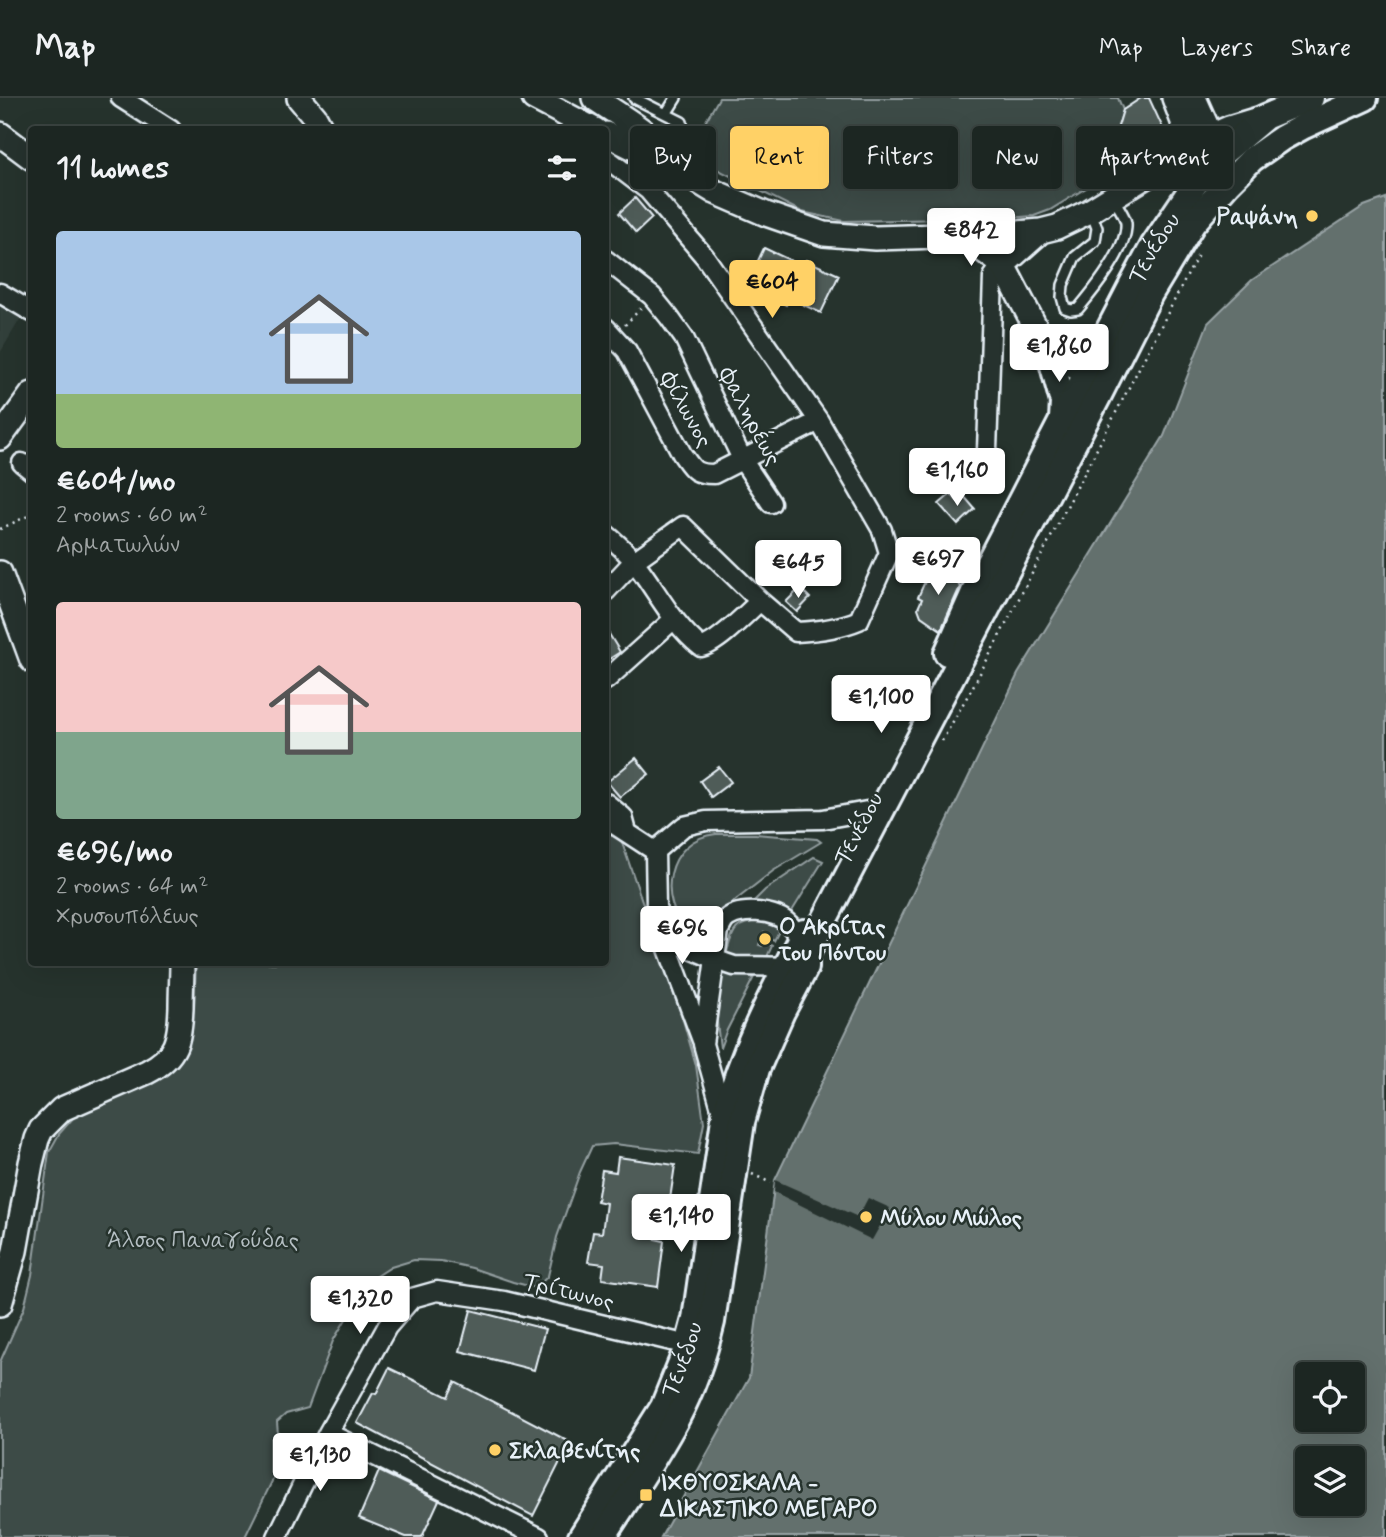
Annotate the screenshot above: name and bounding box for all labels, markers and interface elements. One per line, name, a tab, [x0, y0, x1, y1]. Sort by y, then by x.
text: Map	[35, 26, 95, 70]
text: Map	[1099, 33, 1143, 64]
text: Layers	[1181, 33, 1253, 64]
text: Share	[1291, 33, 1351, 64]
chip: Buy	[630, 126, 716, 189]
chip: Rent	[730, 126, 829, 189]
chip: Filters	[843, 126, 958, 189]
chip: New	[972, 126, 1062, 189]
chip: Apartment	[1076, 126, 1233, 189]
text: 11 homes	[56, 149, 169, 188]
icon: filters	[543, 149, 581, 187]
place label: Ραψάνη	[1217, 203, 1298, 233]
street label: Τενέδου	[1122, 207, 1188, 290]
pin: €842	[930, 208, 1012, 268]
marker: Ραψάνη	[1304, 208, 1320, 224]
text: €842	[943, 216, 999, 246]
pin: €604	[731, 260, 813, 320]
text: €604	[745, 268, 799, 298]
icon: home	[256, 276, 382, 402]
pin: €1,860	[1002, 324, 1116, 384]
text: €1,860	[1026, 332, 1092, 362]
street label: Φαληρέως	[710, 361, 789, 471]
street label: Φίλωνος	[652, 366, 718, 453]
pin: €1,160	[900, 448, 1014, 508]
text: €1,160	[925, 456, 989, 486]
text: €604/mo	[56, 462, 176, 501]
text: 2 rooms · 60 m²	[56, 501, 208, 531]
text: Αρματωλών	[56, 531, 180, 561]
pin: €697	[897, 538, 979, 597]
pin: €645	[757, 540, 839, 600]
text: €697	[911, 545, 965, 575]
text: €645	[771, 548, 825, 578]
icon: home	[256, 647, 382, 773]
pin: €1,100	[824, 676, 938, 735]
text: €1,100	[848, 683, 914, 713]
street label: Τενέδου	[826, 787, 891, 870]
text: €696/mo	[56, 833, 173, 872]
text: 2 rooms · 64 m²	[56, 872, 208, 902]
text: Χρυσουπόλεως	[56, 902, 199, 932]
pin: €696	[641, 906, 723, 966]
place label: Ο Ακρίτας του Πόντου	[778, 913, 887, 969]
text: €696	[656, 914, 708, 944]
marker: Ο Ακρίτας του Πόντου	[757, 931, 773, 947]
pin: €1,140	[624, 1194, 738, 1254]
text: €1,140	[648, 1202, 714, 1232]
place label: Μύλου Μώλος	[880, 1204, 1022, 1234]
marker: Μύλου Μώλος	[858, 1209, 874, 1225]
park label: Άλσος Παναγούδας	[107, 1226, 299, 1256]
street label: Τρίτωνος	[520, 1267, 617, 1319]
pin: €1,320	[303, 1276, 417, 1336]
text: €1,320	[327, 1284, 393, 1314]
street label: Τενέδου	[656, 1319, 711, 1402]
map controls	[1295, 1362, 1365, 1516]
button: locate	[1295, 1362, 1365, 1432]
pin: €1,130	[263, 1434, 377, 1493]
place label: Σκλαβενίτης	[509, 1437, 640, 1467]
text: €1,130	[289, 1441, 351, 1471]
marker: Σκλαβενίτης	[487, 1442, 503, 1458]
button: layers	[1295, 1446, 1365, 1516]
place label: ΙΧΘΥΟΣΚΑΛΑ - ΔΙΚΑΣΤΙΚΟ ΜΕΓΑΡΟ	[659, 1469, 878, 1525]
marker: ΙΧΘΥΟΣΚΑΛΑ - ΔΙΚΑΣΤΙΚΟ ΜΕΓΑΡΟ	[638, 1487, 654, 1503]

